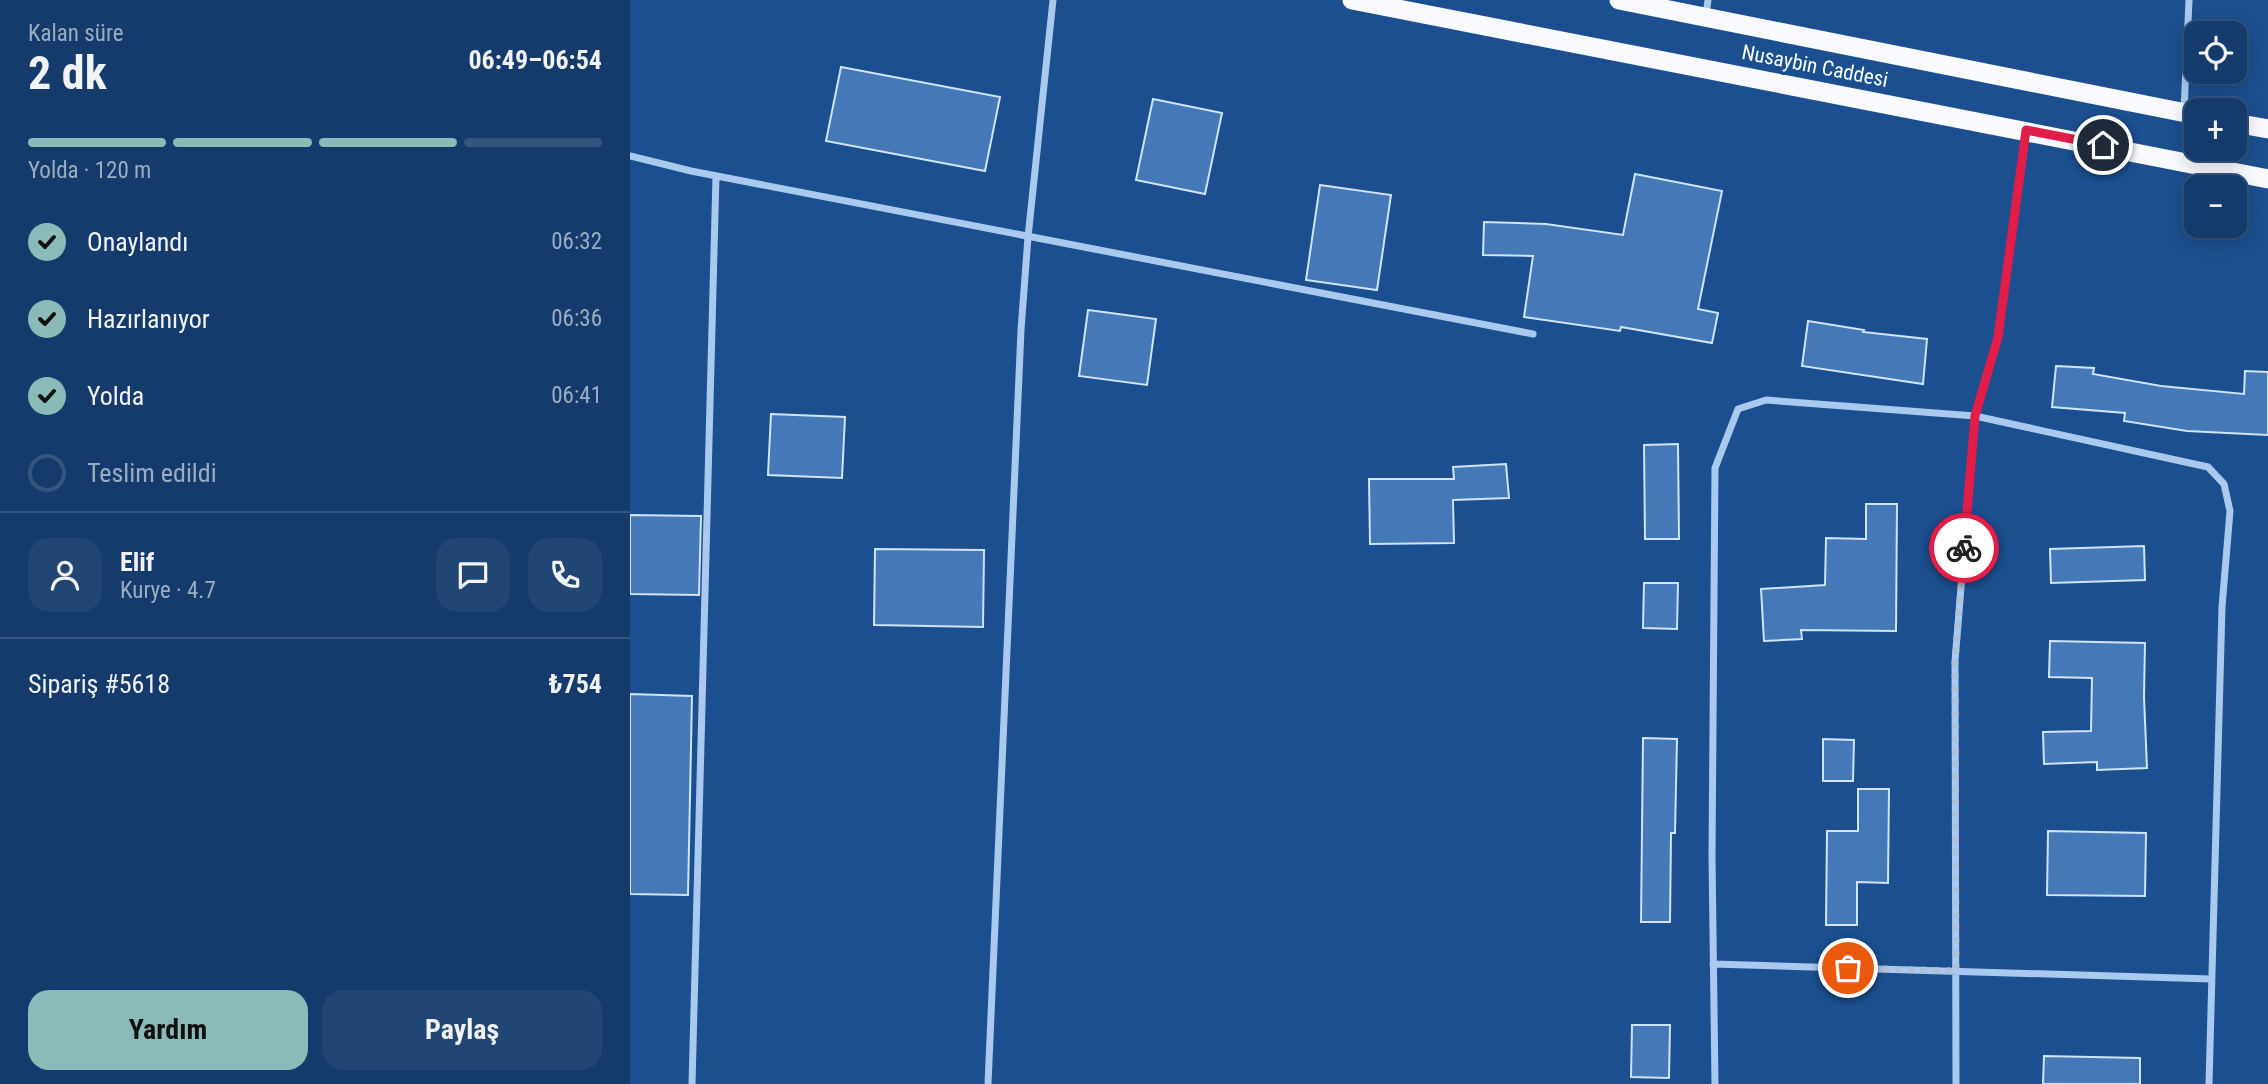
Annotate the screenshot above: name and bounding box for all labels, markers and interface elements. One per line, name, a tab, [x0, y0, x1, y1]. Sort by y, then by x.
text: Kalan süre	[28, 20, 123, 47]
map controls	[2184, 21, 2247, 238]
button: locate	[2184, 21, 2247, 84]
street label: Nusaybin Caddesi	[1740, 40, 1890, 92]
text: 06:49–06:54	[468, 45, 602, 75]
text: 2 dk	[28, 46, 107, 100]
button: +	[2184, 98, 2247, 161]
pin	[2073, 115, 2133, 175]
icon: home	[2084, 126, 2122, 164]
text: Yolda · 120 m	[28, 157, 151, 184]
button: −	[2184, 175, 2247, 238]
icon: check	[28, 223, 66, 261]
text: Onaylandı	[87, 227, 188, 257]
text: 06:32	[551, 228, 602, 255]
icon: check	[28, 300, 66, 338]
text: Hazırlanıyor	[87, 304, 210, 334]
text: 06:36	[551, 305, 602, 332]
icon: check	[28, 377, 66, 415]
text: Yolda	[87, 381, 144, 411]
text: 06:41	[551, 382, 602, 409]
text: Teslim edildi	[87, 458, 217, 488]
courier	[1929, 513, 1999, 583]
icon: bike	[1945, 529, 1983, 567]
button: person	[28, 538, 102, 612]
button: chat	[436, 538, 510, 612]
button: phone	[528, 538, 602, 612]
text: Elif	[120, 547, 154, 577]
text: Kurye · 4.7	[120, 577, 216, 604]
text: Sipariş #5618	[28, 669, 170, 699]
text: ₺754	[549, 669, 602, 699]
pin	[1818, 938, 1878, 998]
icon: bag	[1829, 949, 1867, 987]
button: Yardım	[28, 990, 308, 1070]
button: Paylaş	[322, 990, 602, 1070]

